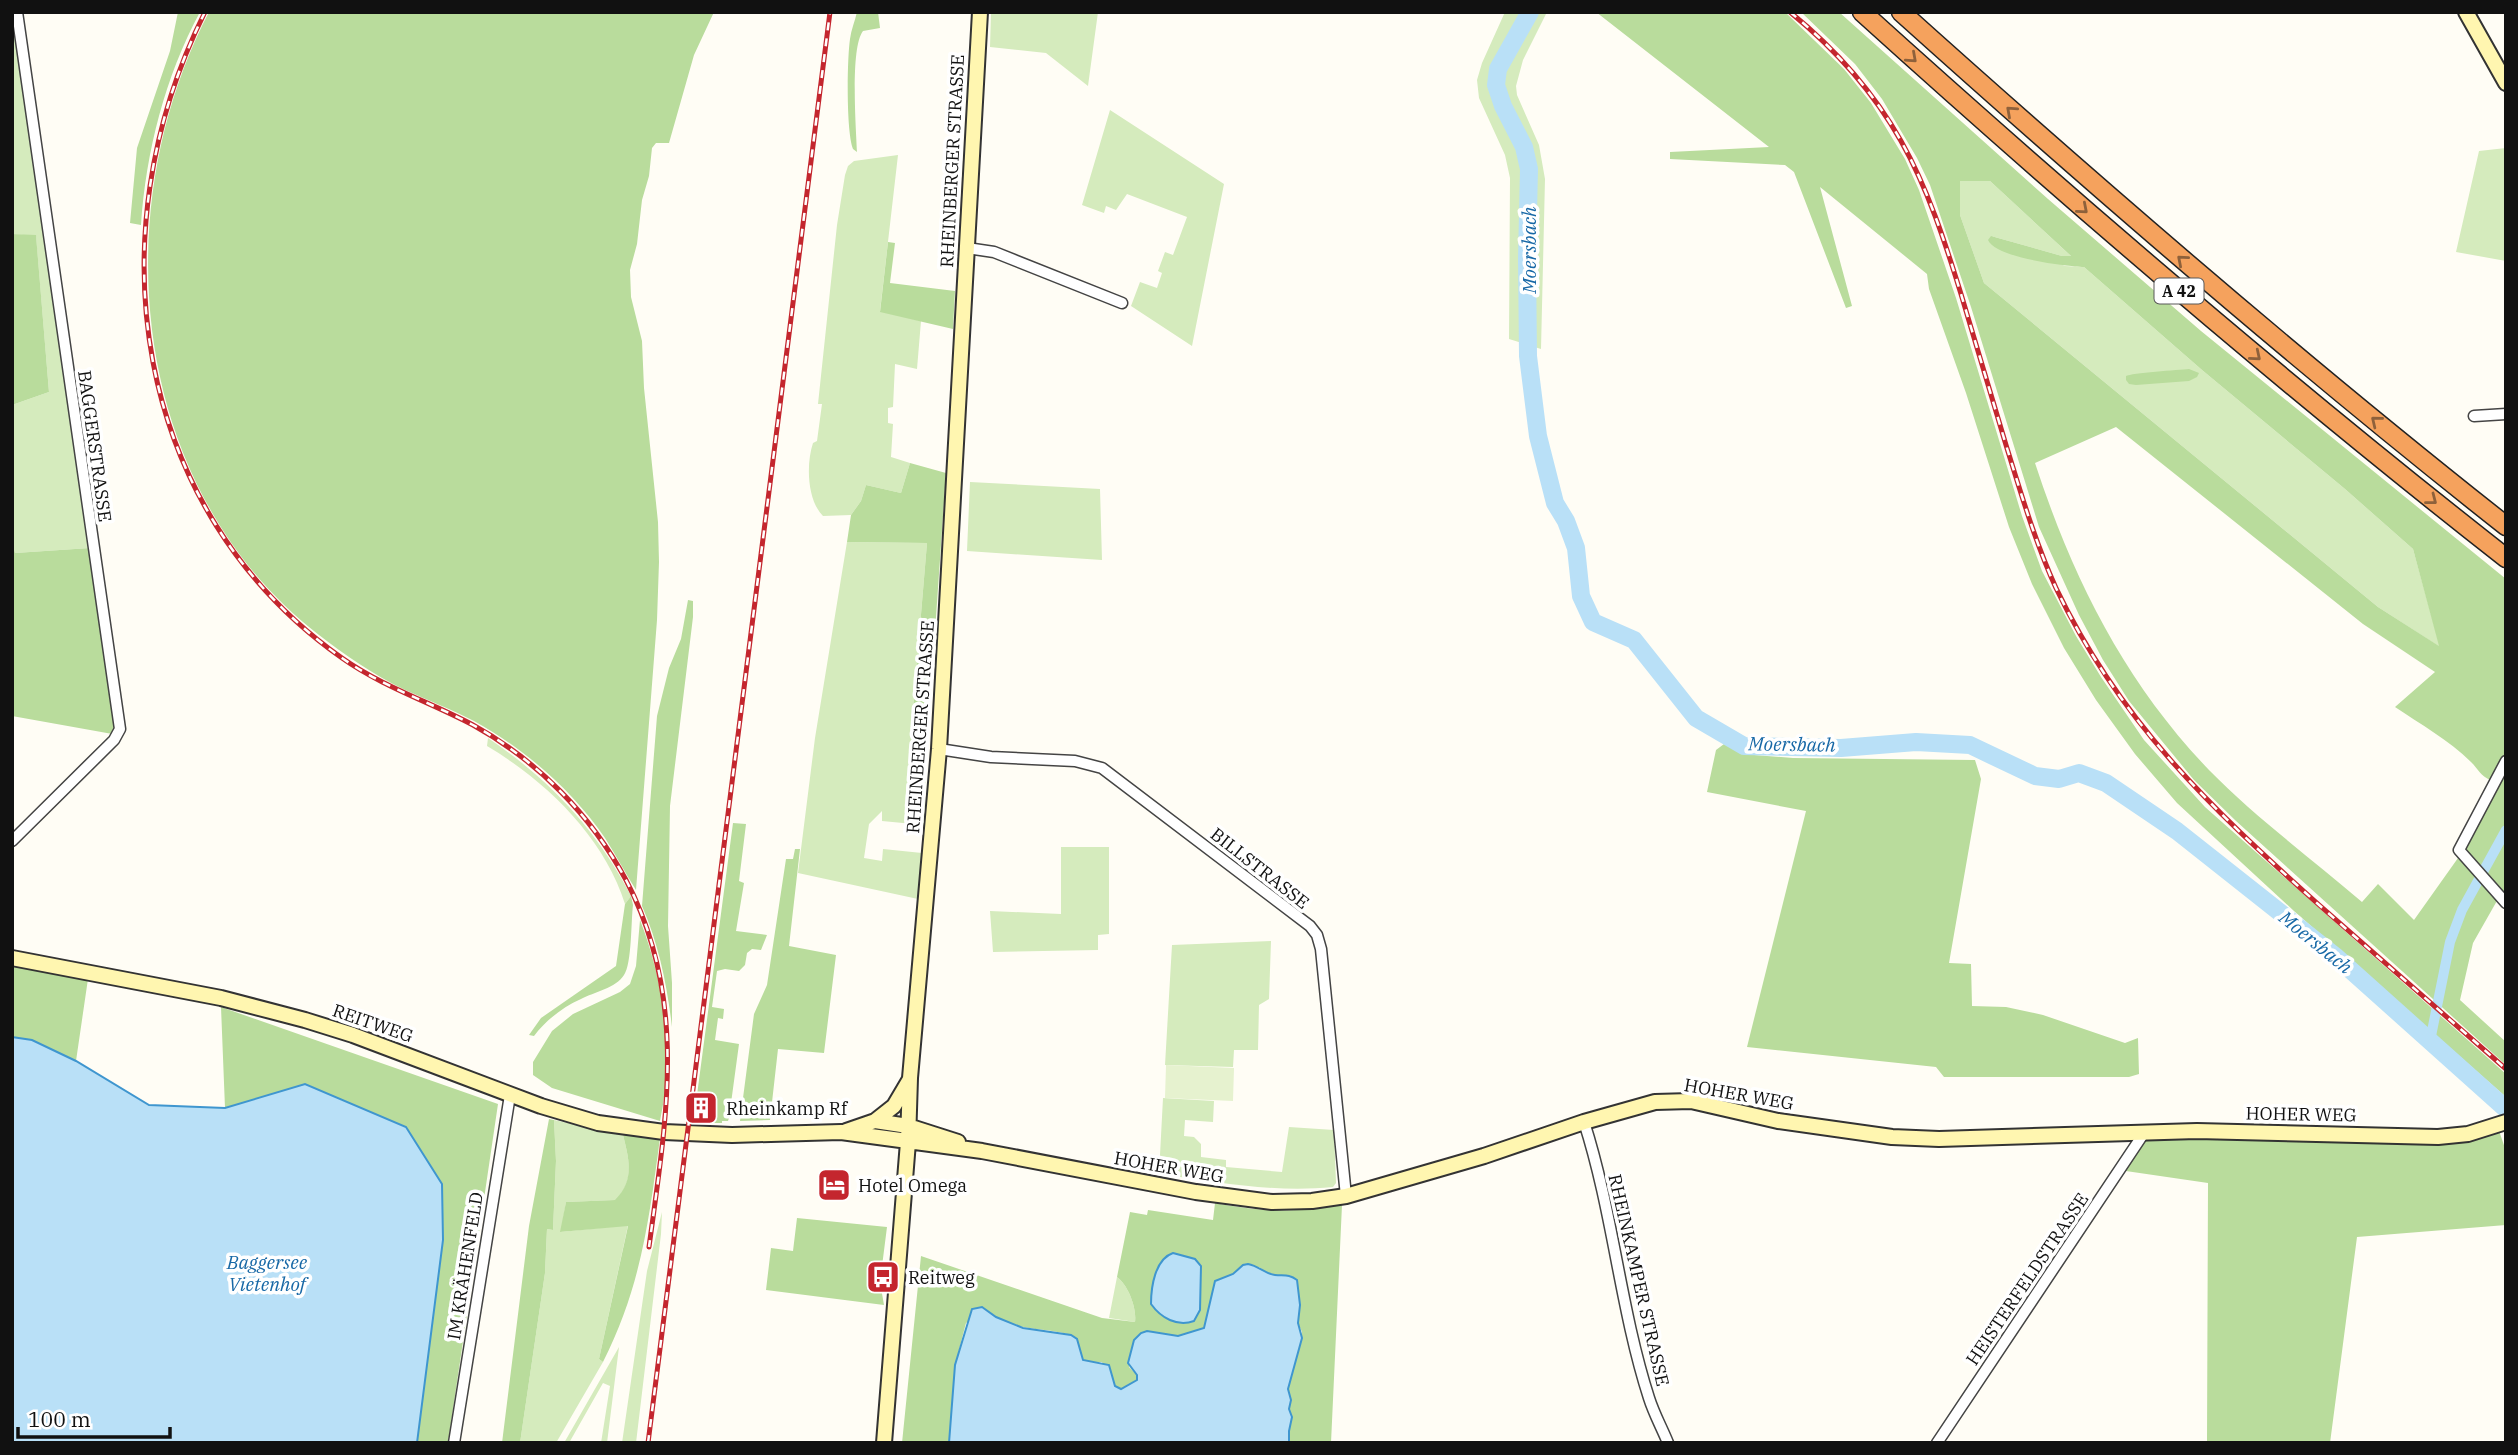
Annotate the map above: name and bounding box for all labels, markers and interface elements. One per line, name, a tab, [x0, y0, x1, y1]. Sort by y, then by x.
one-way arrow	[1904, 50, 1917, 62]
street label: RHEINBERGER STRASSE	[935, 54, 969, 268]
one-way arrow	[2006, 107, 2019, 119]
one-way arrow	[2074, 201, 2087, 213]
water label: Moersbach	[1517, 206, 1541, 295]
one-way arrow	[2178, 256, 2191, 268]
road number: A 42	[2154, 278, 2204, 304]
one-way arrow	[2247, 348, 2260, 360]
street label: BAGGERSTRASSE	[73, 369, 117, 523]
one-way arrow	[2372, 417, 2385, 429]
one-way arrow	[2424, 492, 2437, 505]
street label: RHEINBERGER STRASSE	[901, 620, 939, 834]
water label: Moersbach	[1747, 731, 1836, 757]
street label: BILLSTRASSE	[1206, 822, 1314, 914]
water label: Moersbach	[2274, 905, 2358, 979]
street label: REITWEG	[330, 998, 416, 1048]
street label: HOHER WEG	[1682, 1073, 1796, 1115]
building icon: Rheinkamp Rf	[682, 1089, 720, 1127]
place label: Rheinkamp Rf	[726, 1097, 849, 1120]
street label: HOHER WEG	[2245, 1102, 2357, 1126]
street label: HOHER WEG	[1112, 1146, 1226, 1188]
hotel icon: Hotel Omega	[815, 1166, 853, 1204]
street label: RHEINKAMPER STRASSE	[1603, 1172, 1675, 1388]
place label: Hotel Omega	[858, 1174, 967, 1197]
street label: HEISTERFELDSTRASSE	[1961, 1188, 2093, 1370]
street label: IM KRÄHENFELD	[442, 1190, 488, 1342]
water label: Baggersee Vietenhof	[226, 1250, 309, 1296]
bus stop icon: Reitweg	[864, 1258, 902, 1296]
place label: Reitweg	[908, 1266, 975, 1289]
scale bar	[18, 1396, 170, 1440]
text: 100 m	[28, 1405, 91, 1433]

